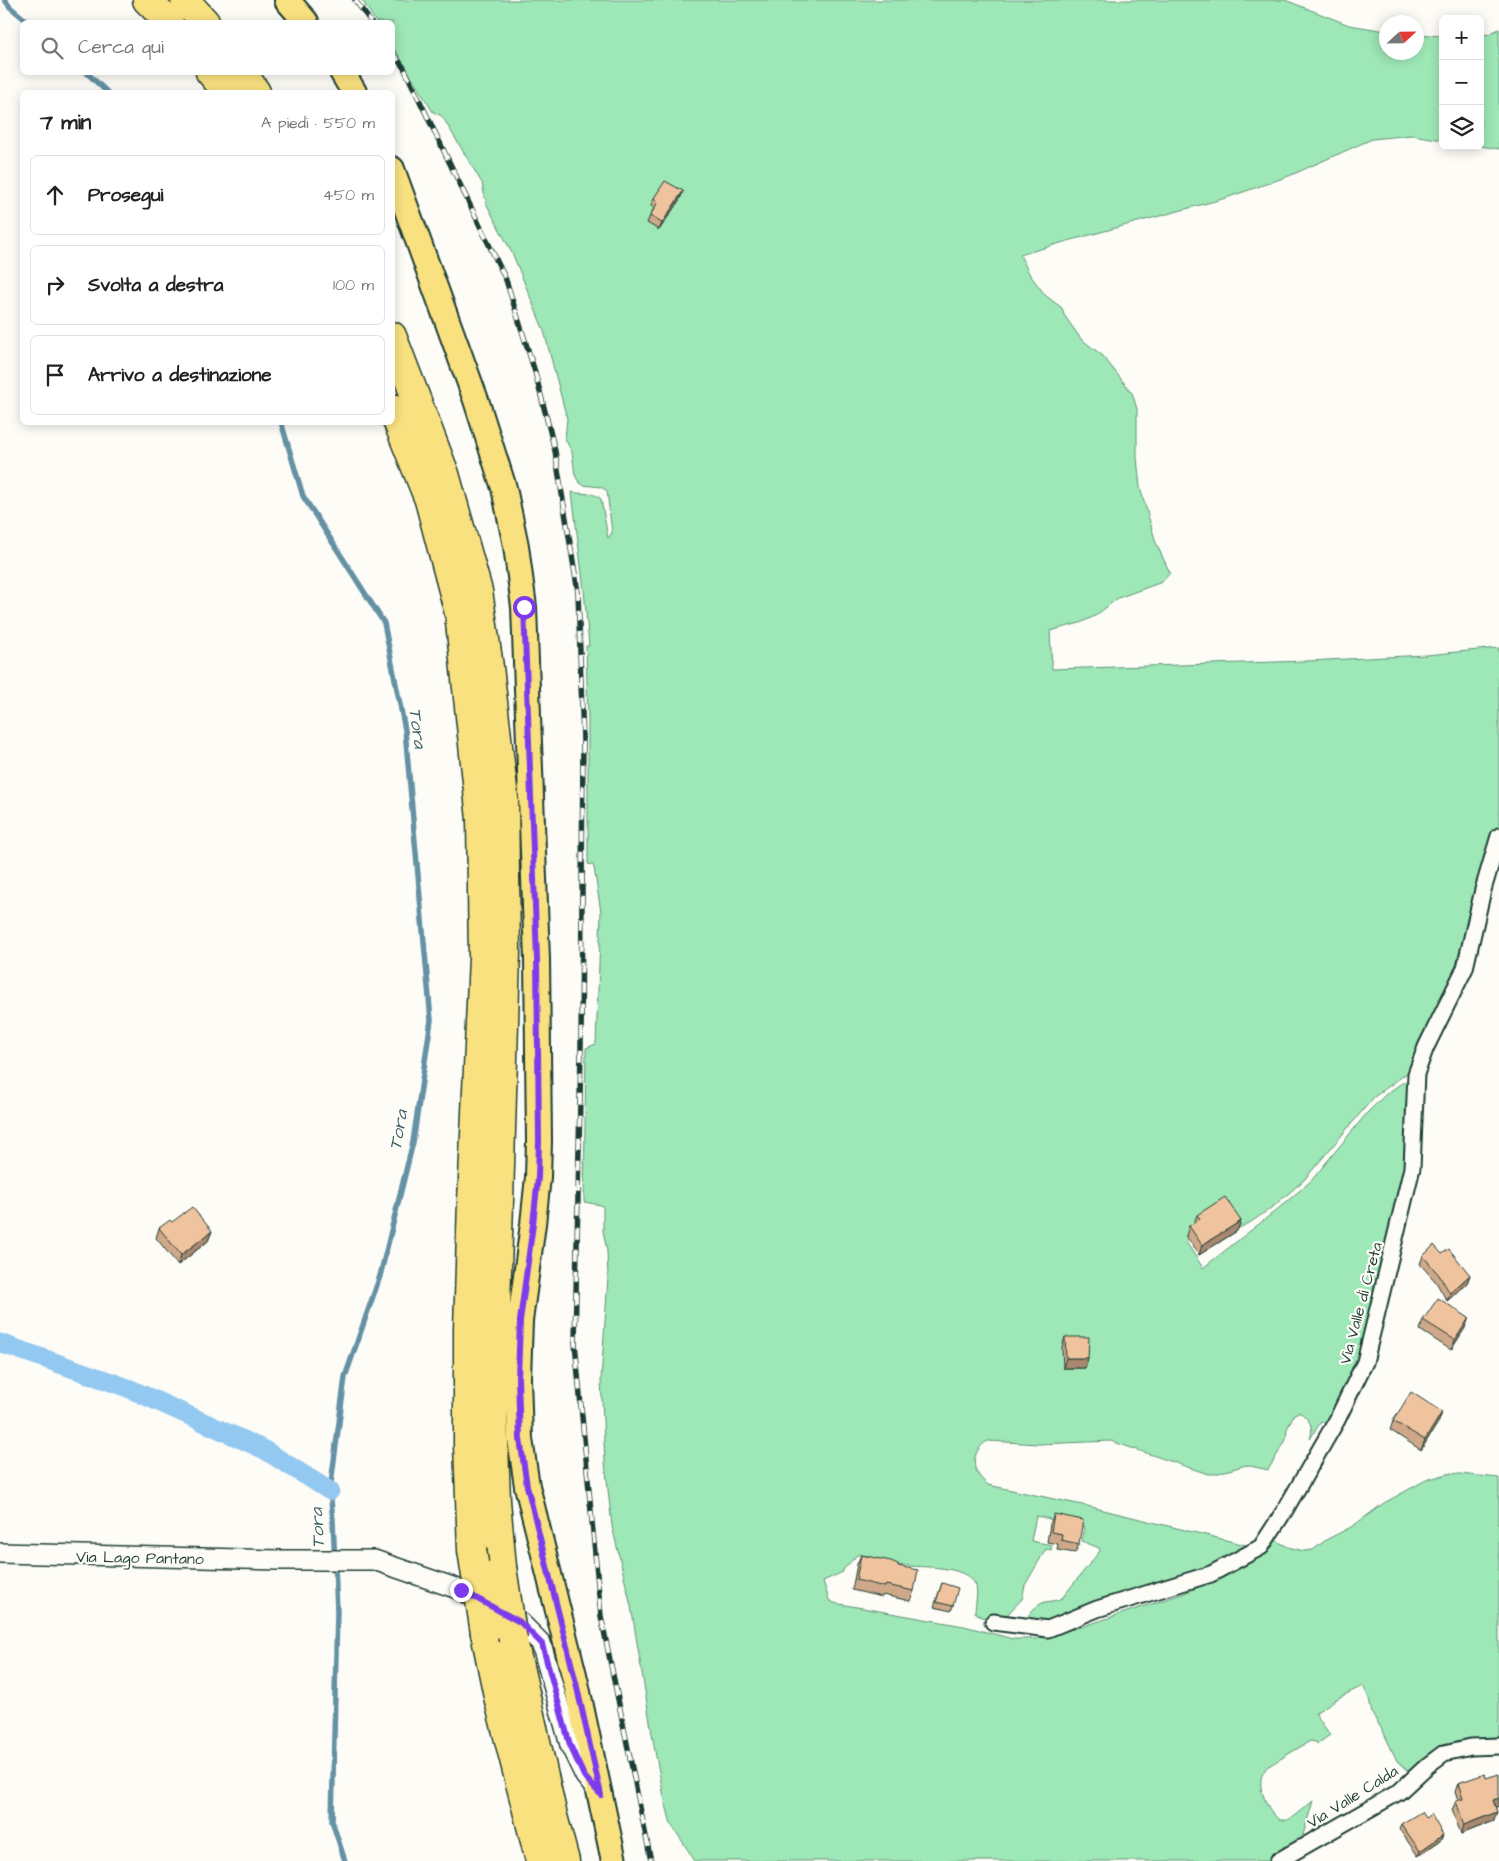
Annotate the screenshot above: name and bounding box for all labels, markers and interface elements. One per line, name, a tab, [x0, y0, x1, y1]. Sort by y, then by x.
north arrow	[1379, 15, 1424, 60]
map controls	[1439, 15, 1484, 150]
button: +	[1439, 15, 1484, 60]
search box	[20, 20, 395, 75]
icon: search	[38, 34, 66, 62]
text: Cerca qui	[78, 34, 164, 61]
button: −	[1439, 60, 1484, 105]
button: layers	[1439, 105, 1484, 150]
text: 7 min	[40, 108, 91, 137]
text: A piedi · 550 m	[261, 112, 375, 134]
icon: ahead	[41, 181, 69, 209]
text: Prosegui	[88, 182, 163, 209]
text: 450 m	[323, 184, 374, 206]
icon: right	[41, 271, 69, 299]
text: Svolta a destra	[88, 272, 223, 299]
text: 100 m	[333, 274, 374, 296]
icon: arrive	[41, 361, 69, 389]
text: Arrivo a destinazione	[88, 362, 271, 389]
route start	[513, 596, 536, 619]
water label: Tora	[402, 706, 433, 751]
water label: Tora	[383, 1107, 414, 1152]
street label: Via Valle di Creta	[1334, 1240, 1388, 1367]
water label: Tora	[304, 1506, 331, 1549]
street label: Via Lago Pantano	[76, 1546, 204, 1571]
route end	[450, 1579, 473, 1602]
street label: Via Valle Calda	[1303, 1760, 1402, 1834]

